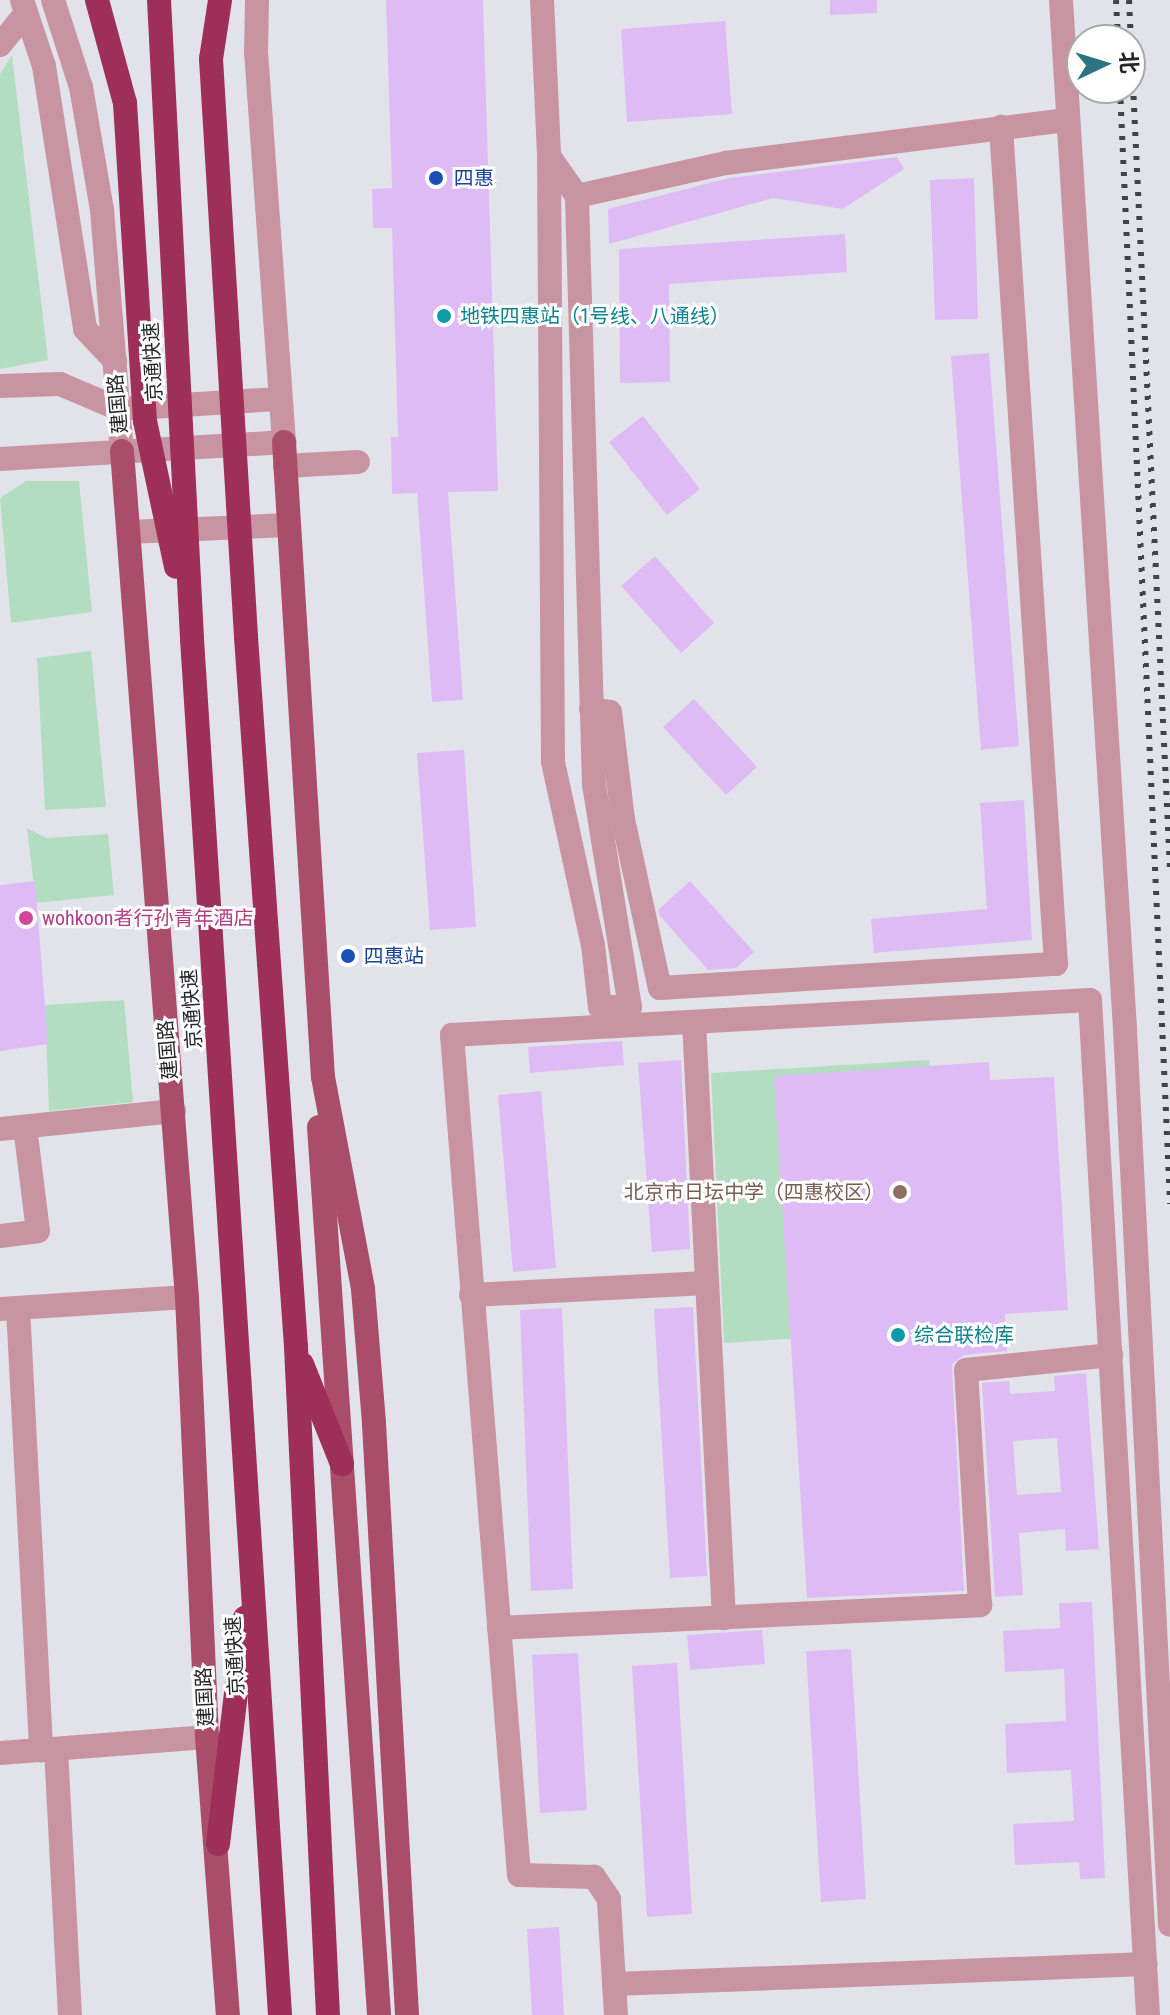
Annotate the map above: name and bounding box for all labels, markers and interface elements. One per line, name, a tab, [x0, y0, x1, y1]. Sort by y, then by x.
north arrow	[1066, 24, 1146, 104]
text: 北	[1115, 51, 1142, 74]
place label: 四惠	[454, 166, 494, 190]
marker: 四惠	[425, 167, 447, 189]
place label: 地铁四惠站（1号线、八通线）	[460, 304, 730, 328]
marker: 地铁四惠站（1号线、八通线）	[435, 307, 453, 325]
street label: 京通快速	[139, 321, 167, 403]
street label: 建国路	[103, 373, 133, 435]
place label: wohkoon者行孙青年酒店	[42, 906, 253, 930]
marker: wohkoon者行孙青年酒店	[17, 909, 35, 927]
place label: 四惠站	[364, 944, 424, 968]
marker: 四惠站	[339, 947, 357, 965]
street label: 京通快速	[177, 968, 207, 1050]
street label: 建国路	[153, 1019, 183, 1081]
place label: 北京市日坛中学（四惠校区）	[624, 1180, 884, 1204]
marker: 北京市日坛中学（四惠校区）	[891, 1183, 909, 1201]
place label: 综合联检库	[914, 1323, 1014, 1347]
marker: 综合联检库	[889, 1326, 907, 1344]
street label: 京通快速	[221, 1615, 249, 1697]
street label: 建国路	[191, 1666, 219, 1728]

